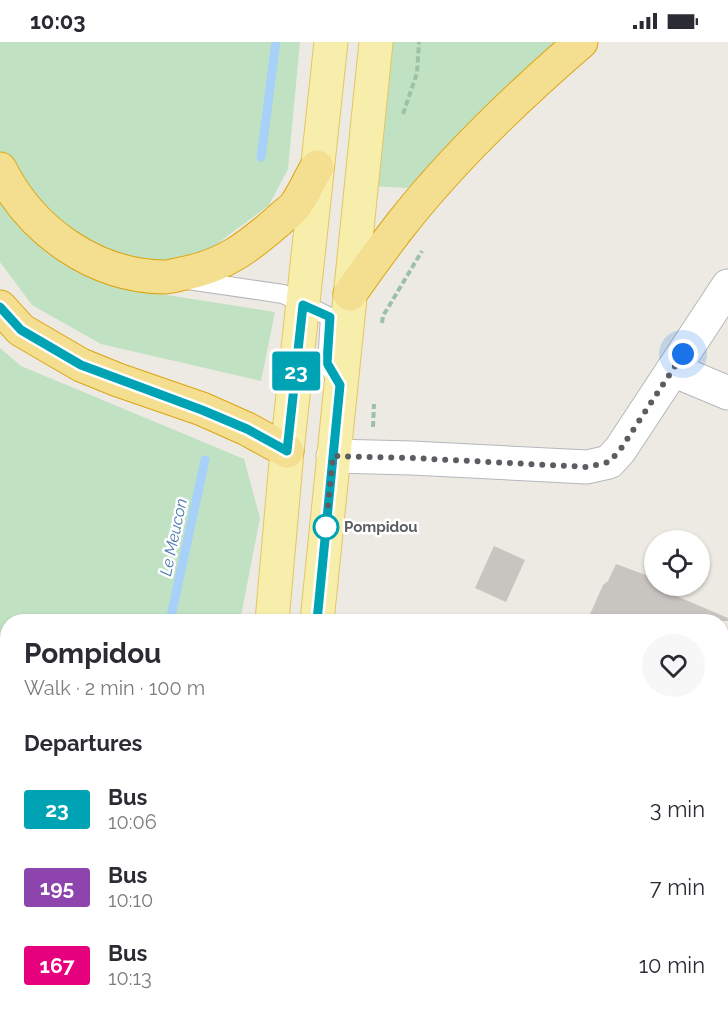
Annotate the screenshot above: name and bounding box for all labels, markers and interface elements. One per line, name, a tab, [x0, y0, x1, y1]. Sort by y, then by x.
text: 10:03	[30, 8, 86, 34]
your location	[668, 339, 698, 369]
line badge: 23	[269, 352, 323, 390]
text: 23	[284, 359, 308, 384]
water label: Le Meucon	[156, 497, 191, 578]
marker: Pompidou	[313, 514, 339, 540]
place label: Pompidou	[344, 518, 418, 536]
map controls	[644, 530, 710, 596]
button: locate	[644, 530, 710, 596]
button: heart	[642, 634, 705, 697]
text: Pompidou	[24, 637, 161, 670]
text: Walk · 2 min · 100 m	[24, 676, 205, 700]
text: Departures	[24, 730, 142, 756]
text: Bus	[108, 784, 147, 810]
text: 3 min	[650, 796, 705, 822]
text: 23	[45, 797, 69, 822]
text: 10:06	[108, 810, 157, 834]
text: Bus	[108, 862, 147, 888]
text: 7 min	[650, 874, 705, 900]
text: 195	[40, 875, 74, 900]
text: 10:10	[108, 888, 153, 912]
text: Bus	[108, 940, 147, 966]
text: 10 min	[639, 952, 705, 978]
text: 167	[40, 953, 74, 978]
text: 10:13	[108, 966, 152, 990]

